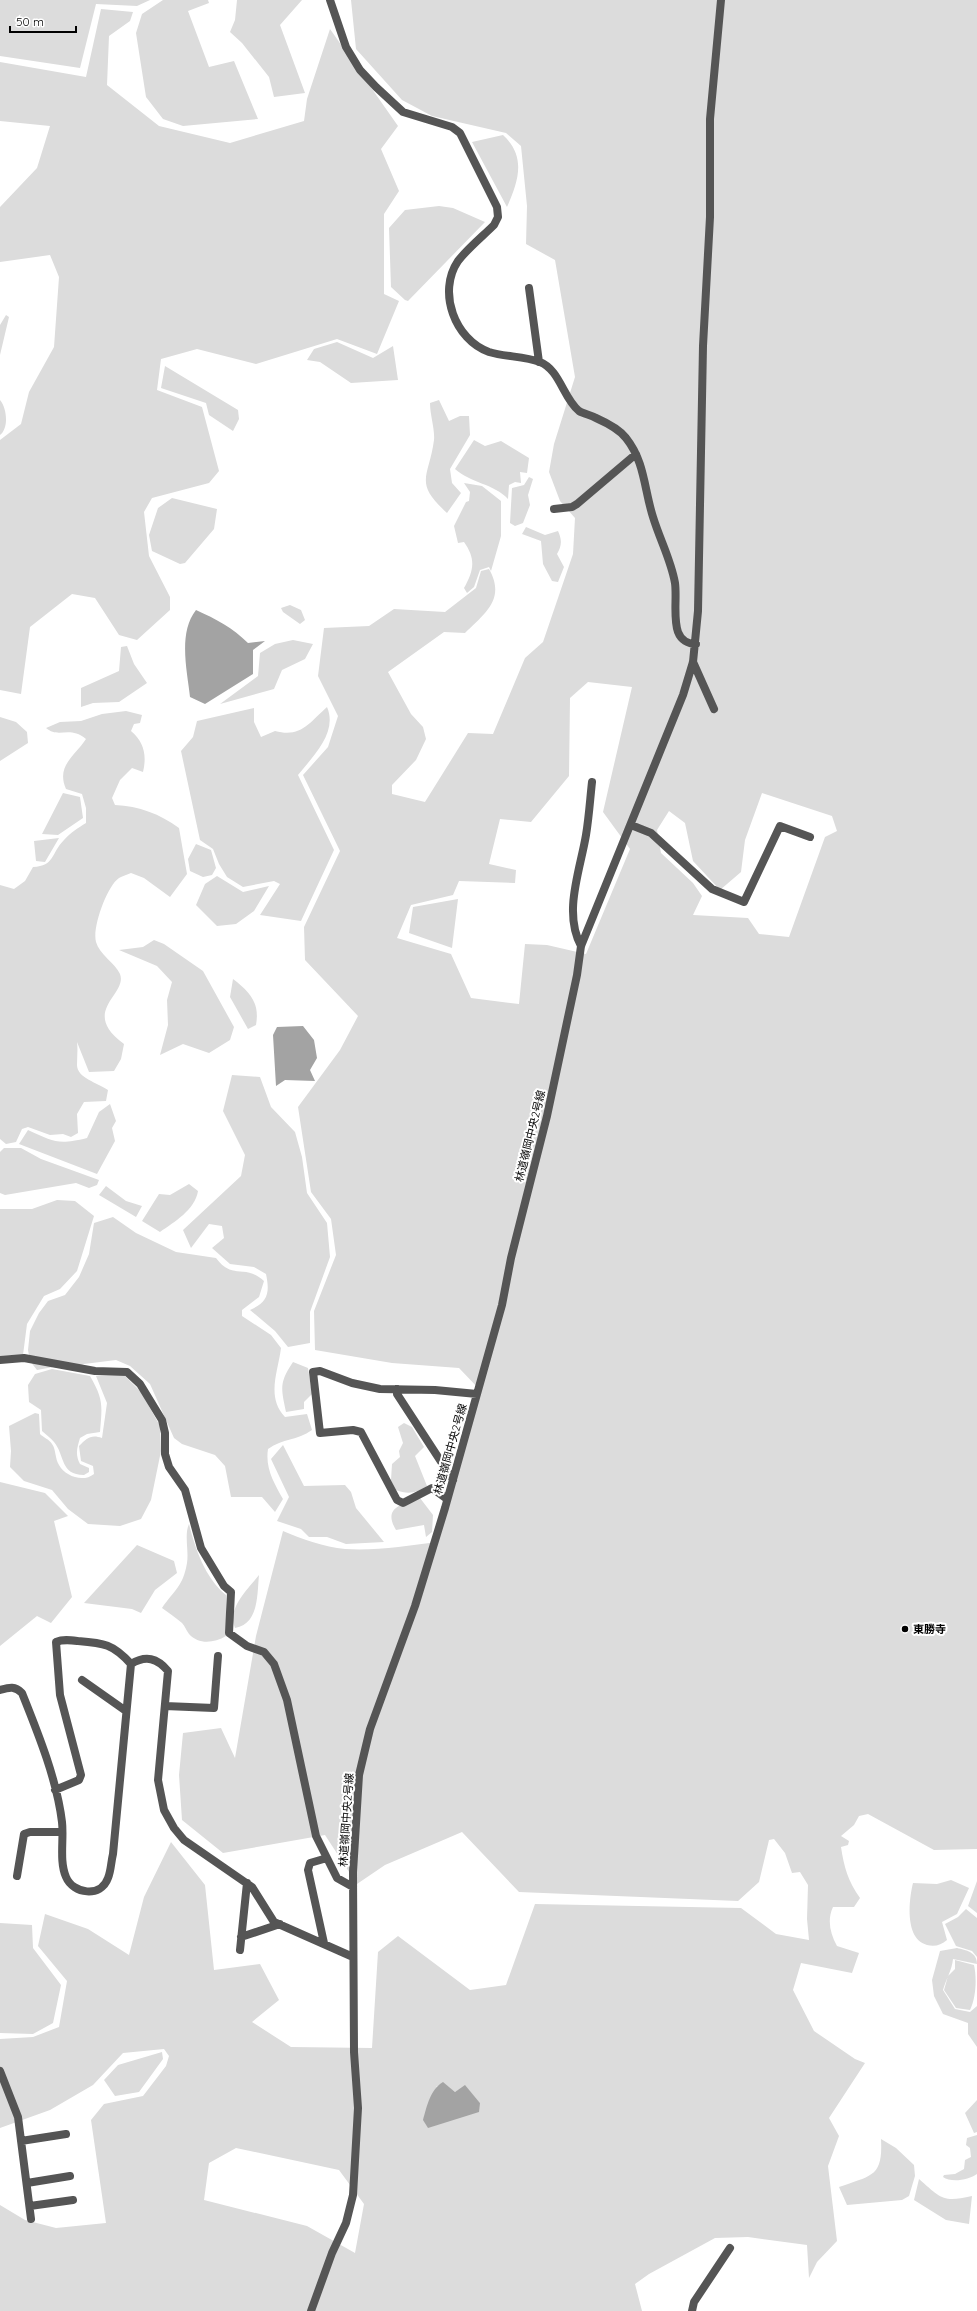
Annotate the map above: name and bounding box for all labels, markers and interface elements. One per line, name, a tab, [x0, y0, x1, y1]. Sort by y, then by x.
scale bar	[10, 8, 76, 34]
text: 50 m	[16, 14, 44, 29]
street label: 林道嶺岡中央2号線	[512, 1089, 548, 1183]
street label: 林道嶺岡中央2号線	[430, 1402, 470, 1496]
place label: 東勝寺	[913, 1622, 946, 1636]
marker: 東勝寺	[900, 1624, 910, 1634]
street label: 林道嶺岡中央2号線	[336, 1773, 356, 1867]

